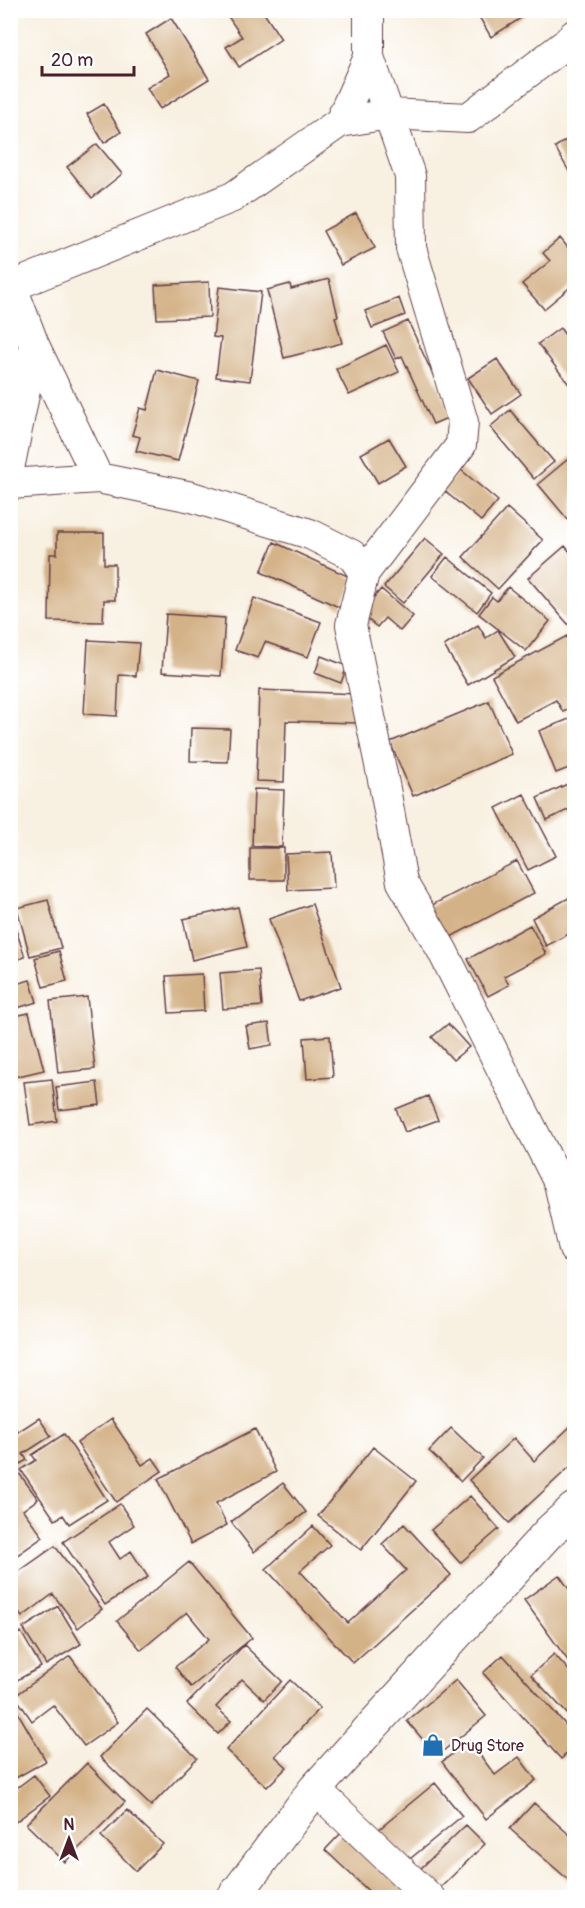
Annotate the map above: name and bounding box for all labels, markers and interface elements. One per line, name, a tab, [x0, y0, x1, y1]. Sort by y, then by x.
scale bar	[42, 39, 134, 77]
text: 20 m	[51, 49, 93, 72]
shop icon: Drug Store	[420, 1732, 446, 1758]
place label: Drug Store	[451, 1736, 524, 1756]
north arrow	[39, 1809, 99, 1869]
text: N	[64, 1815, 75, 1835]

